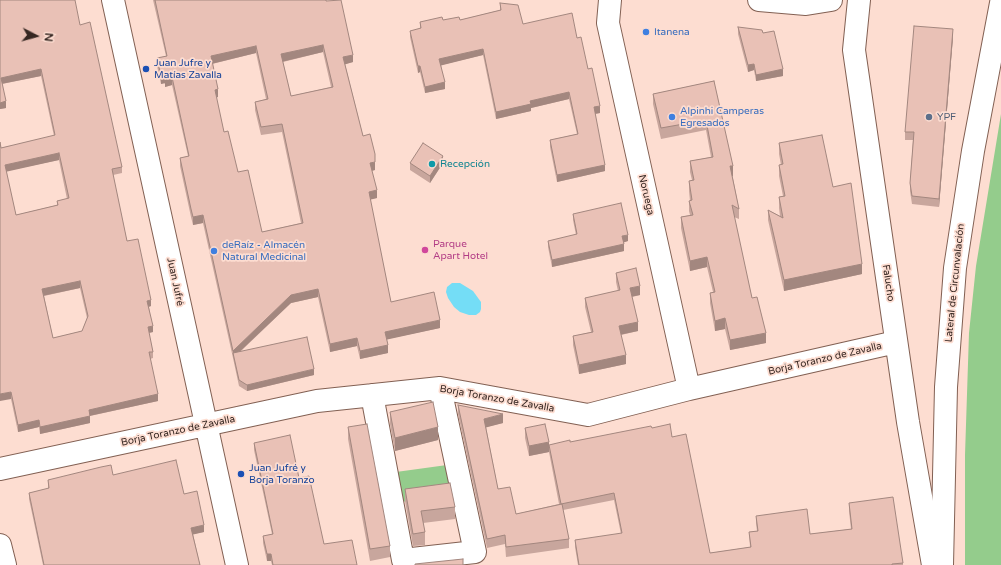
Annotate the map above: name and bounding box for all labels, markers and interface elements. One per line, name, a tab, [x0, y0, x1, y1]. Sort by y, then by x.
north arrow	[16, 16, 56, 56]
place label: Itanena	[654, 26, 690, 38]
marker: Itanena	[641, 27, 651, 37]
text: N	[42, 32, 55, 42]
place label: Juan Jufre y Matías Zavalla	[154, 57, 222, 80]
marker: Juan Jufre y Matías Zavalla	[141, 64, 151, 74]
place label: Alpinhi Camperas Egresados	[680, 105, 764, 128]
place label: YPF	[937, 111, 956, 123]
marker: Alpinhi Camperas Egresados	[667, 112, 677, 122]
marker: YPF	[924, 112, 934, 122]
place label: Recepción	[440, 158, 490, 170]
marker: Recepción	[427, 159, 437, 169]
street label: Noruega	[635, 173, 657, 217]
street label: Lateral de Circunvalación	[943, 223, 967, 343]
place label: Parque Apart Hotel	[433, 238, 488, 262]
place label: deRaíz - Almacén Natural Medicinal	[222, 239, 306, 262]
marker: Parque Apart Hotel	[420, 245, 430, 255]
marker: deRaíz - Almacén Natural Medicinal	[209, 246, 219, 256]
street label: Juan Jufré	[164, 257, 186, 307]
street label: Falucho	[879, 264, 897, 302]
street label: Borja Toranzo de Zavalla	[767, 340, 883, 378]
street label: Borja Toranzo de Zavalla	[439, 383, 555, 415]
street label: Borja Toranzo de Zavalla	[120, 413, 236, 449]
place label: Juan Jufré y Borja Toranzo	[249, 462, 315, 486]
marker: Juan Jufré y Borja Toranzo	[236, 469, 246, 479]

